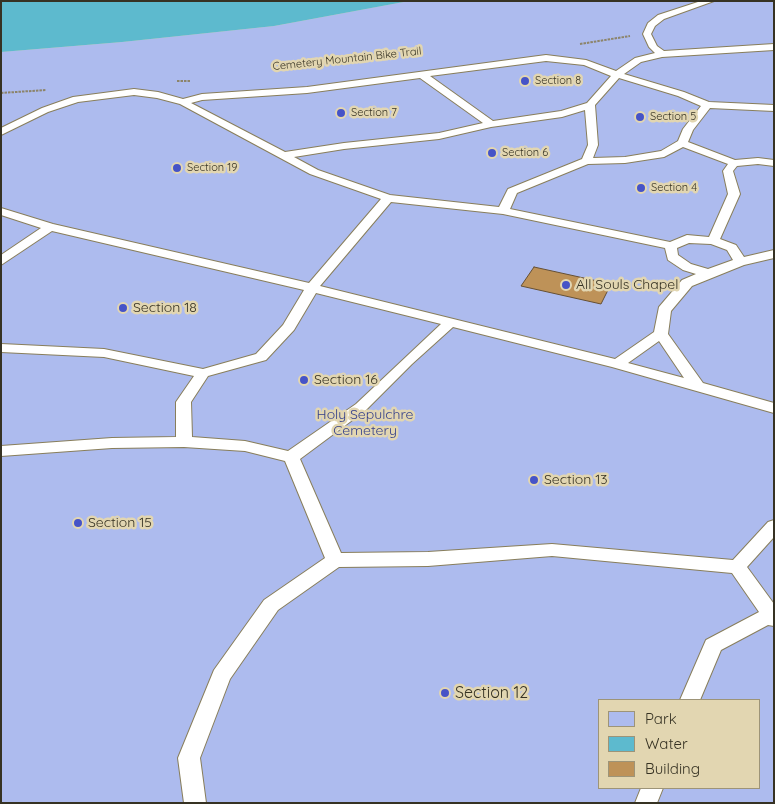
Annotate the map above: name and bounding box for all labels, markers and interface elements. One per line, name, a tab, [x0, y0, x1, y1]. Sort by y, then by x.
street label: Cemetery Mountain Bike Trail	[272, 45, 422, 73]
place label: Section 8	[535, 74, 581, 88]
marker: Section 8	[519, 75, 531, 87]
place label: Section 7	[351, 106, 397, 120]
marker: Section 7	[335, 107, 347, 119]
place label: Section 5	[650, 110, 696, 124]
marker: Section 5	[634, 111, 646, 123]
place label: Section 6	[502, 146, 548, 160]
marker: Section 6	[486, 147, 498, 159]
place label: Section 19	[187, 161, 237, 175]
marker: Section 19	[171, 162, 183, 174]
place label: Section 4	[651, 181, 697, 195]
marker: Section 4	[635, 182, 647, 194]
place label: All Souls Chapel	[576, 277, 678, 293]
marker: All Souls Chapel	[560, 279, 572, 291]
place label: Section 18	[133, 300, 197, 316]
marker: Section 18	[117, 302, 129, 314]
place label: Section 16	[314, 372, 378, 388]
marker: Section 16	[298, 374, 310, 386]
park label: Holy Sepulchre Cemetery	[317, 407, 413, 440]
place label: Section 13	[544, 472, 608, 488]
marker: Section 13	[528, 474, 540, 486]
place label: Section 15	[88, 515, 152, 531]
marker: Section 15	[72, 517, 84, 529]
place label: Section 12	[455, 683, 528, 703]
marker: Section 12	[439, 687, 451, 699]
legend	[598, 699, 760, 789]
text: Park	[645, 709, 677, 728]
text: Water	[645, 734, 688, 753]
text: Building	[645, 759, 700, 778]

